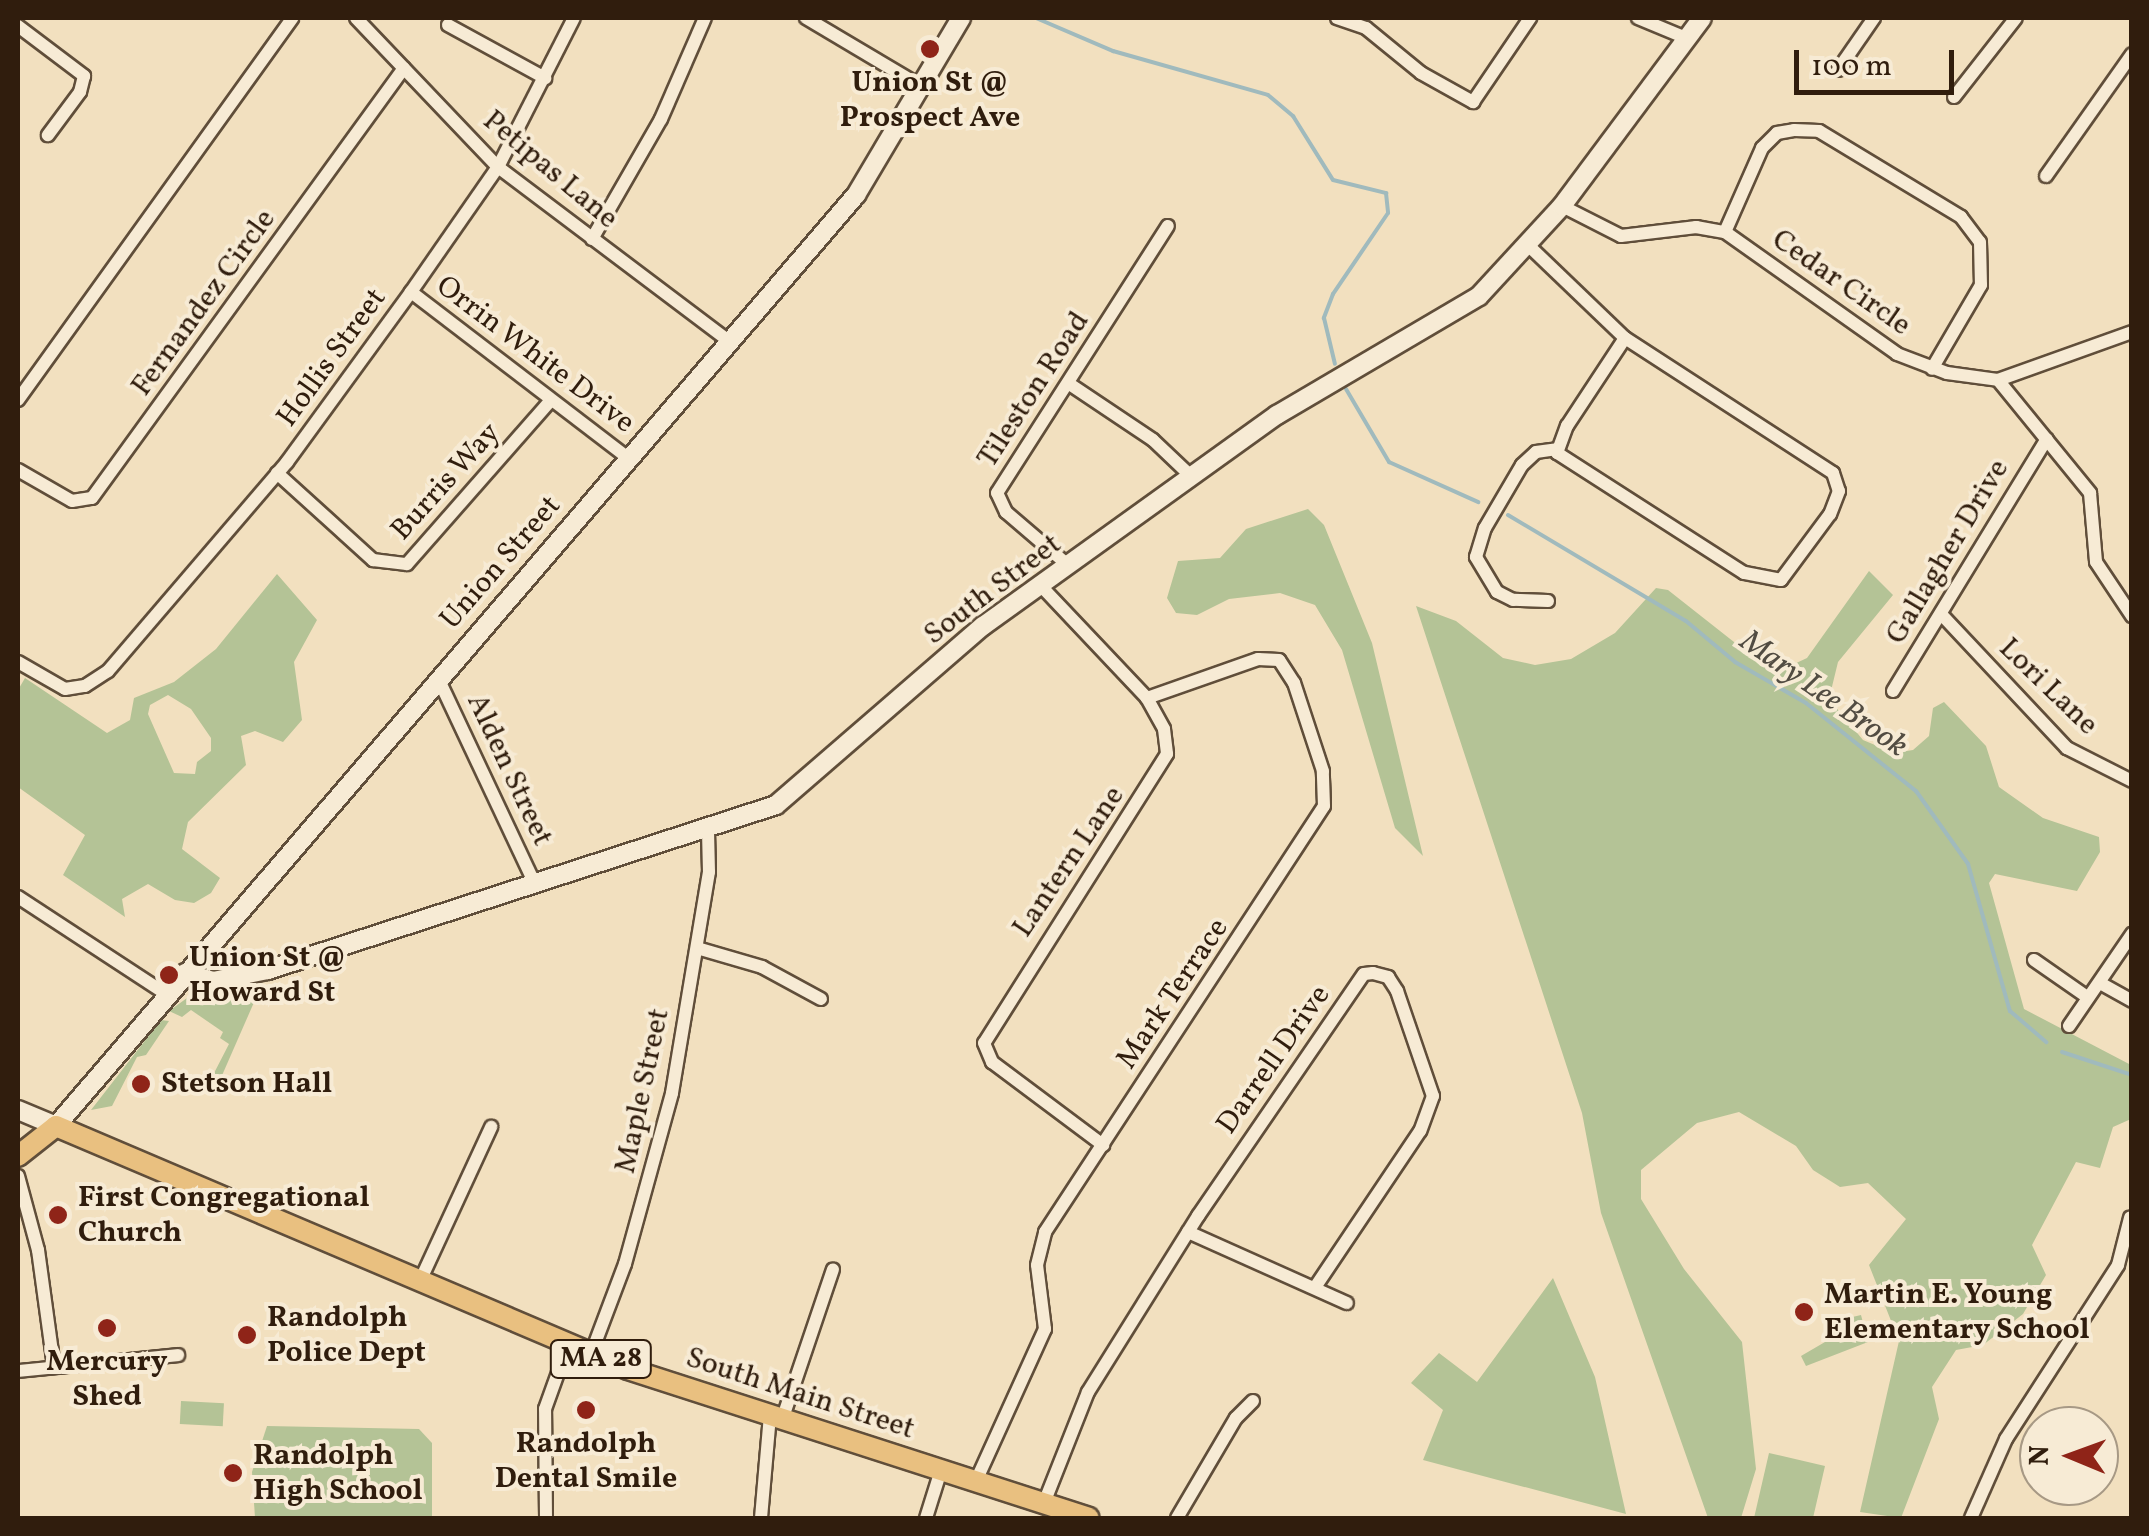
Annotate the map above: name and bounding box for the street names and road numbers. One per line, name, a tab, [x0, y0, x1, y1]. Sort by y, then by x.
street label: Petipas Lane	[475, 103, 625, 237]
street label: Fernandez Circle	[124, 203, 284, 403]
street label: Cedar Circle	[1765, 222, 1917, 344]
street label: Orrin White Drive	[428, 268, 642, 442]
street label: Hollis Street	[270, 282, 394, 434]
street label: Tileston Road	[970, 305, 1098, 475]
street label: Burris Way	[383, 415, 509, 549]
street label: Gallagher Drive	[1879, 453, 2017, 651]
street label: Union Street	[433, 489, 569, 637]
street label: South Street	[917, 527, 1069, 653]
street label: Lori Lane	[1991, 631, 2105, 743]
street label: Alden Street	[458, 688, 560, 852]
street label: Lantern Lane	[1005, 780, 1133, 944]
street label: Mark Terrace	[1109, 911, 1237, 1077]
street label: Darrell Drive	[1210, 979, 1338, 1141]
street label: Maple Street	[608, 1005, 678, 1177]
road number: MA 28	[548, 1336, 654, 1382]
street label: South Main Street	[681, 1340, 919, 1448]

